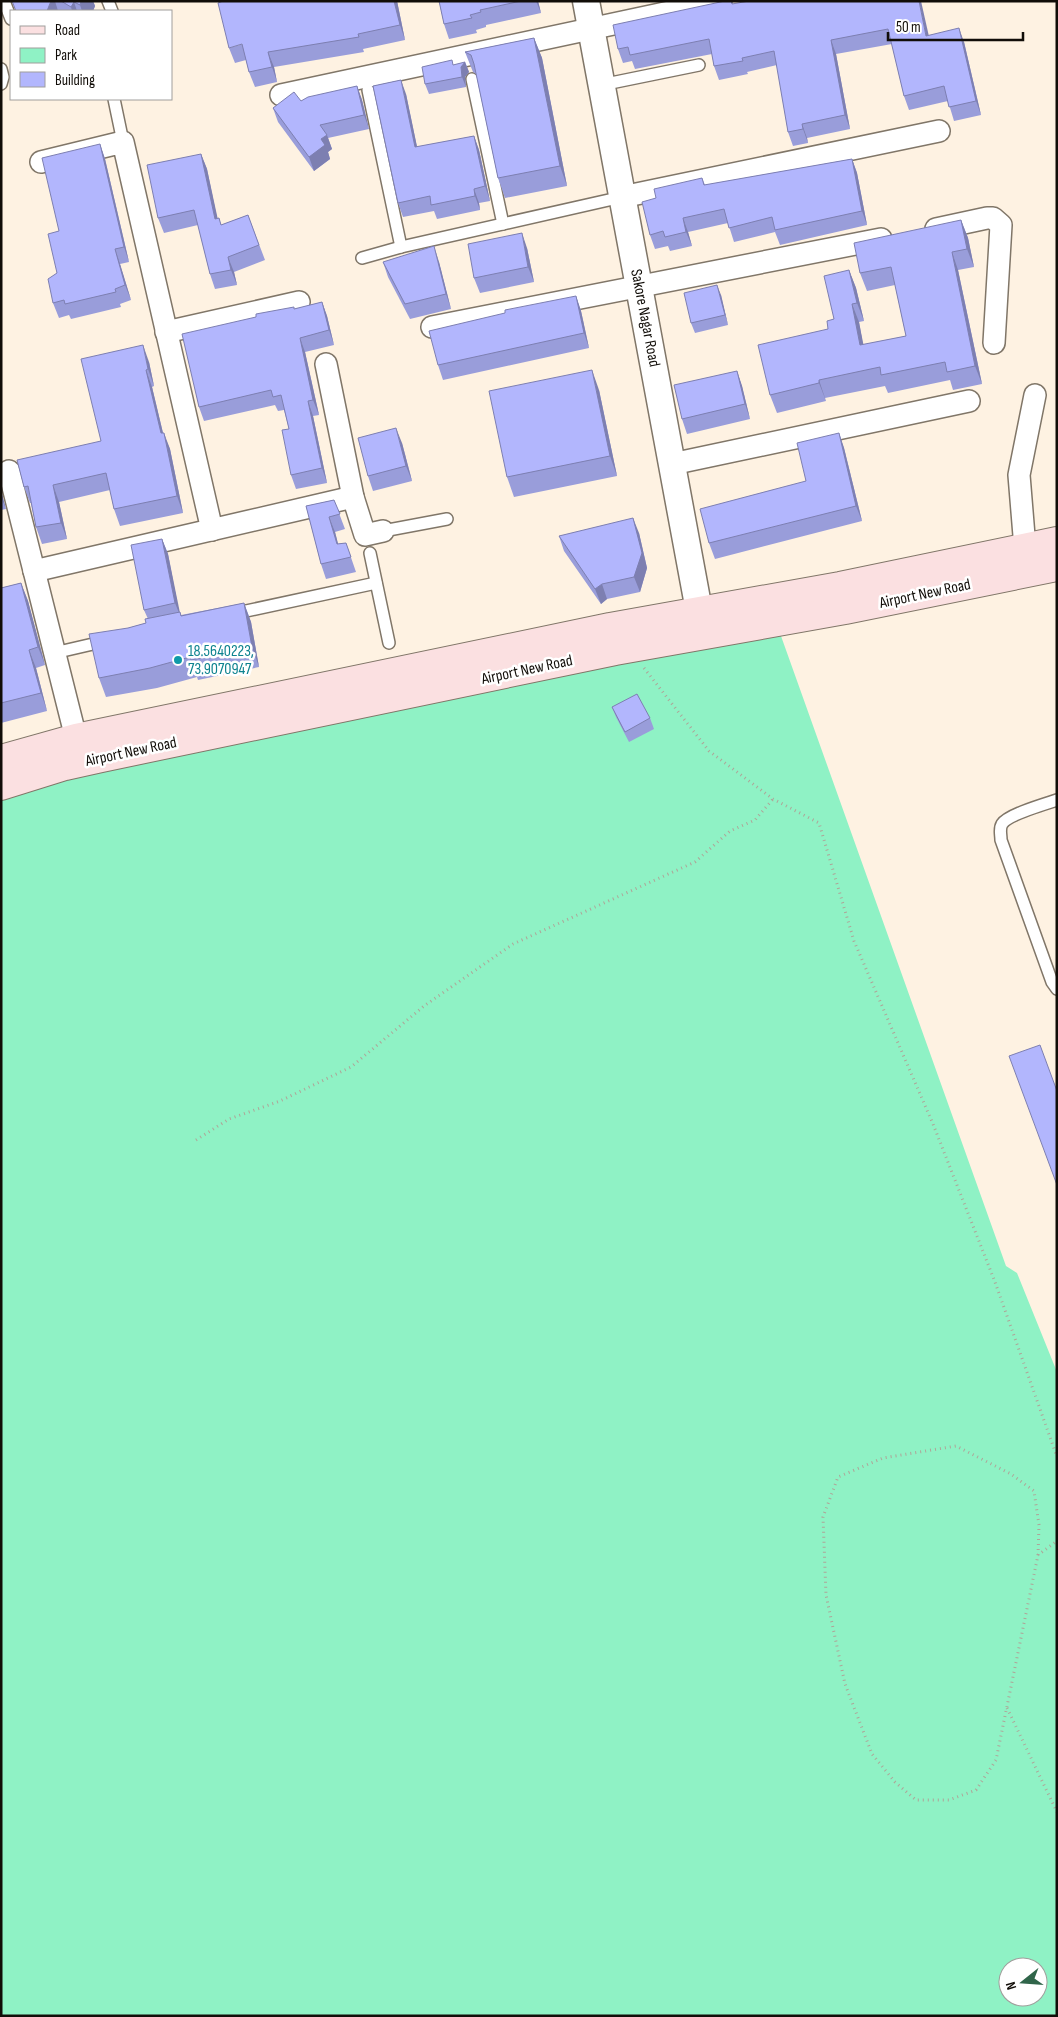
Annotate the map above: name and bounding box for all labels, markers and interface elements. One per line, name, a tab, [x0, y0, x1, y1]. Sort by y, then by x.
legend	[10, 10, 172, 100]
scale bar	[888, 10, 1023, 42]
text: 50 m	[896, 18, 921, 37]
text: Road	[55, 21, 80, 40]
text: Park	[55, 46, 77, 65]
text: Building	[55, 71, 95, 90]
street label: Sakore Nagar Road	[626, 267, 664, 369]
street label: Airport New Road	[877, 575, 972, 613]
place label: 18.5640223, 73.9070947	[188, 642, 254, 679]
street label: Airport New Road	[479, 651, 574, 689]
marker: 18.5640223, 73.9070947	[172, 654, 184, 666]
street label: Airport New Road	[83, 733, 178, 771]
north arrow	[998, 1957, 1048, 2007]
text: N	[1002, 1980, 1020, 1992]

